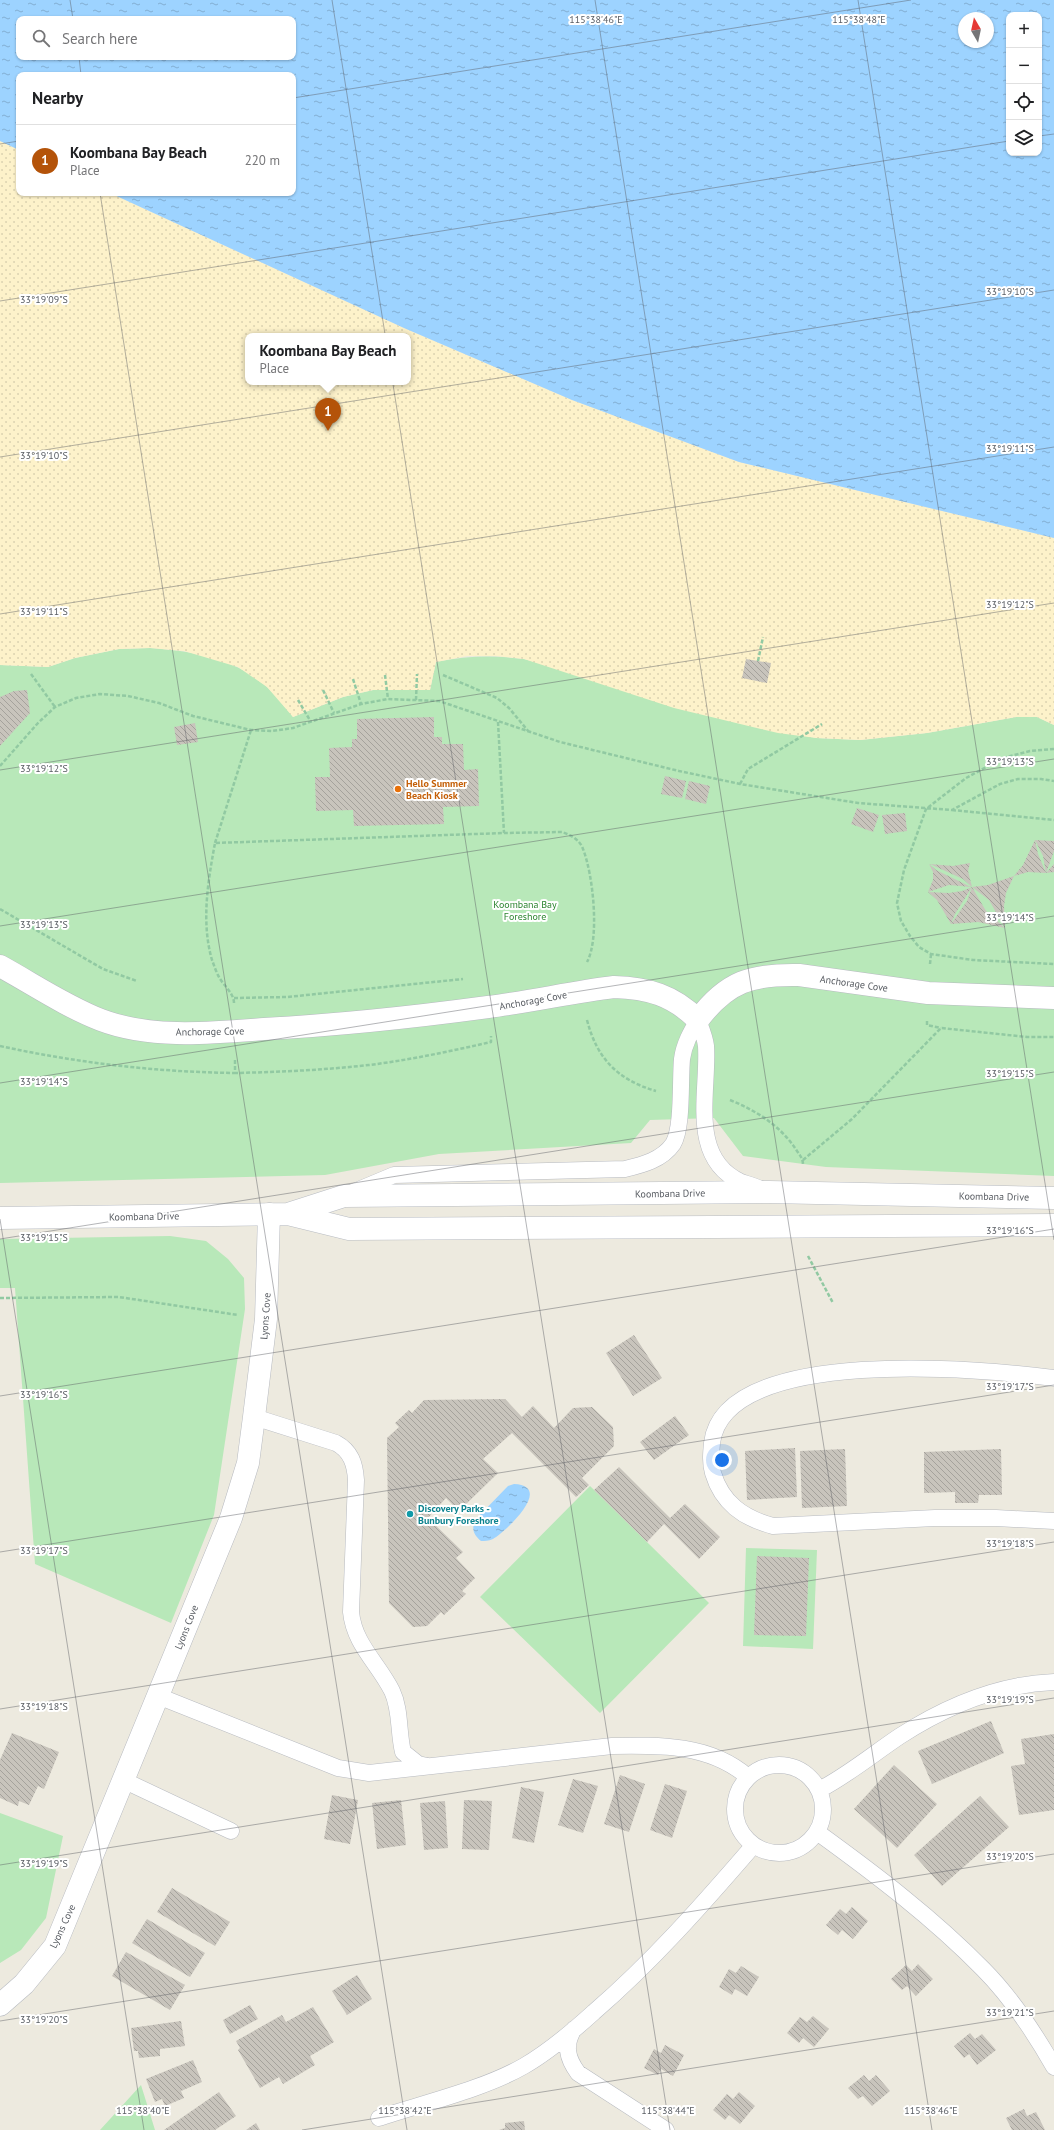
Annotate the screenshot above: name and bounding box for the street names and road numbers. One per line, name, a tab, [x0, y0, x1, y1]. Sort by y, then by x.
street label: Anchorage Cove	[819, 972, 889, 995]
street label: Anchorage Cove	[498, 988, 568, 1013]
street label: Anchorage Cove	[176, 1024, 244, 1039]
street label: Koombana Drive	[635, 1186, 705, 1201]
street label: Koombana Drive	[959, 1189, 1029, 1204]
street label: Koombana Drive	[109, 1209, 179, 1224]
street label: Lyons Cove	[257, 1292, 274, 1340]
street label: Lyons Cove	[172, 1603, 201, 1651]
street label: Lyons Cove	[47, 1902, 78, 1950]

